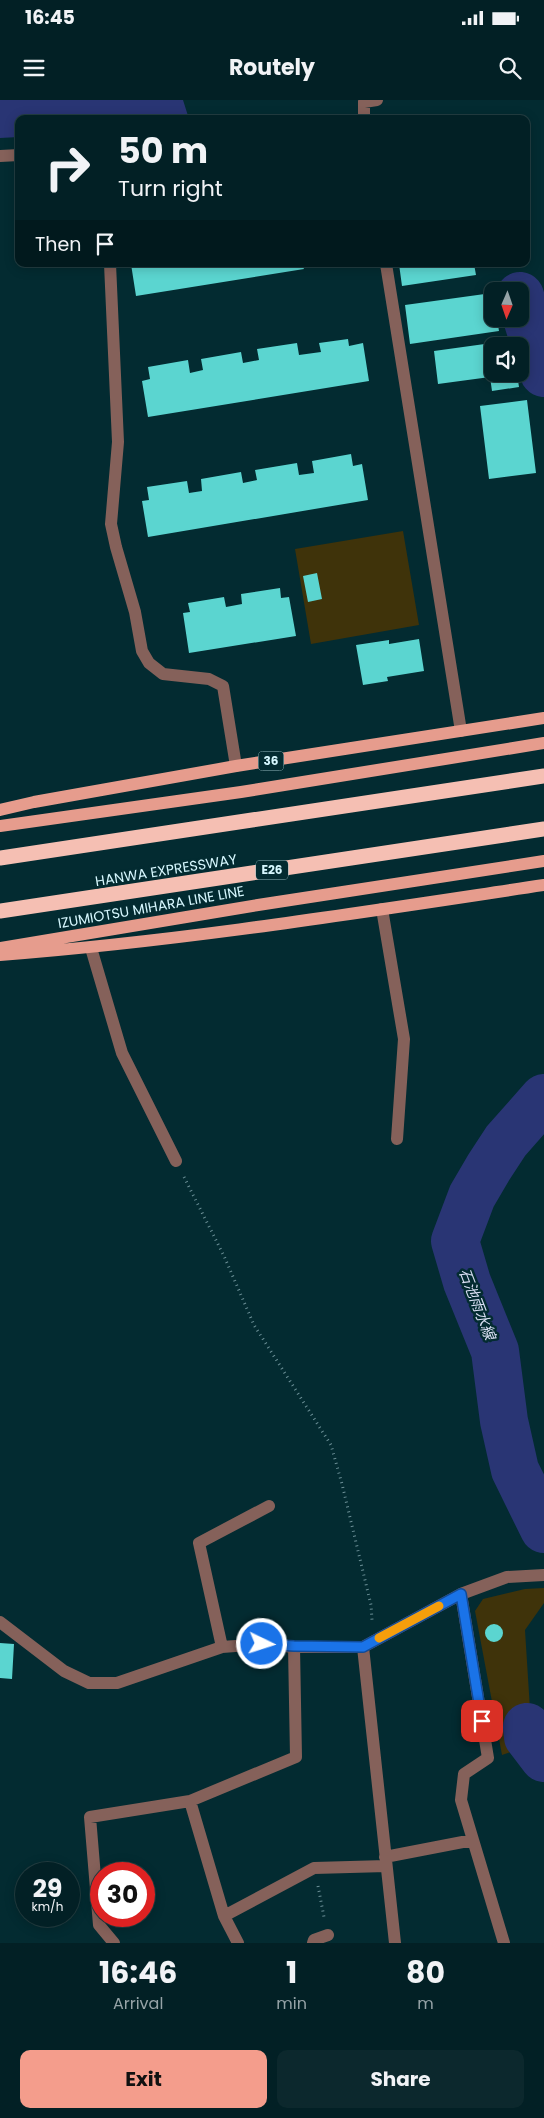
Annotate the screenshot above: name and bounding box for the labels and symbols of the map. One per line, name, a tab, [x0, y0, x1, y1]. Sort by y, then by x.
north arrow	[484, 282, 529, 328]
road number: 36	[258, 751, 284, 770]
street label: HANWA EXPRESSWAY	[94, 849, 238, 891]
road number: E26	[256, 860, 288, 880]
street label: IZUMIOTSU MIHARA LINE LINE	[56, 881, 246, 933]
water label: 石池雨水線	[454, 1265, 501, 1344]
position arrow	[235, 1617, 287, 1669]
pin	[461, 1700, 503, 1742]
speed limit sign: 30	[90, 1862, 155, 1927]

